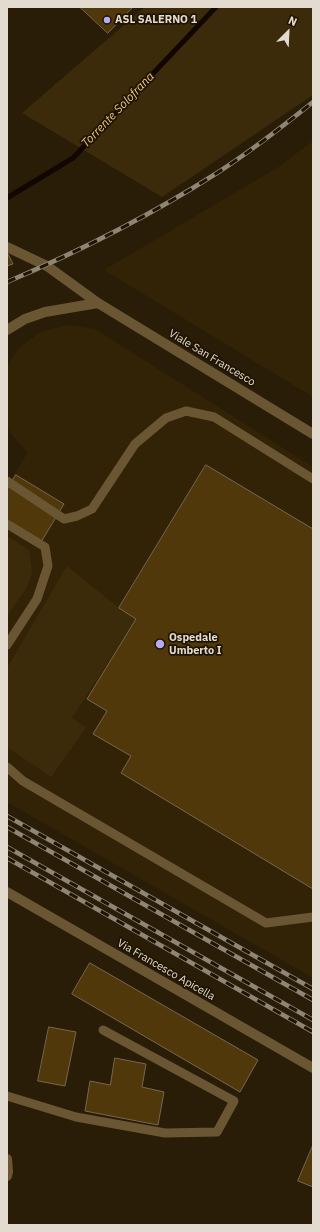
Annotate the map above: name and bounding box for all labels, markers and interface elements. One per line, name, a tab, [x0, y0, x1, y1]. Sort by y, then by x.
north arrow	[268, 12, 308, 52]
place label: ASL SALERNO 1	[115, 13, 197, 27]
text: N	[286, 13, 299, 29]
marker: ASL SALERNO 1	[102, 15, 112, 25]
water label: Torrente Solofrana	[79, 69, 157, 151]
street label: Viale San Francesco	[166, 327, 258, 389]
place label: Ospedale Umberto I	[169, 631, 222, 657]
marker: Ospedale Umberto I	[154, 638, 166, 650]
street label: Via Francesco Apicella	[115, 937, 217, 1003]

